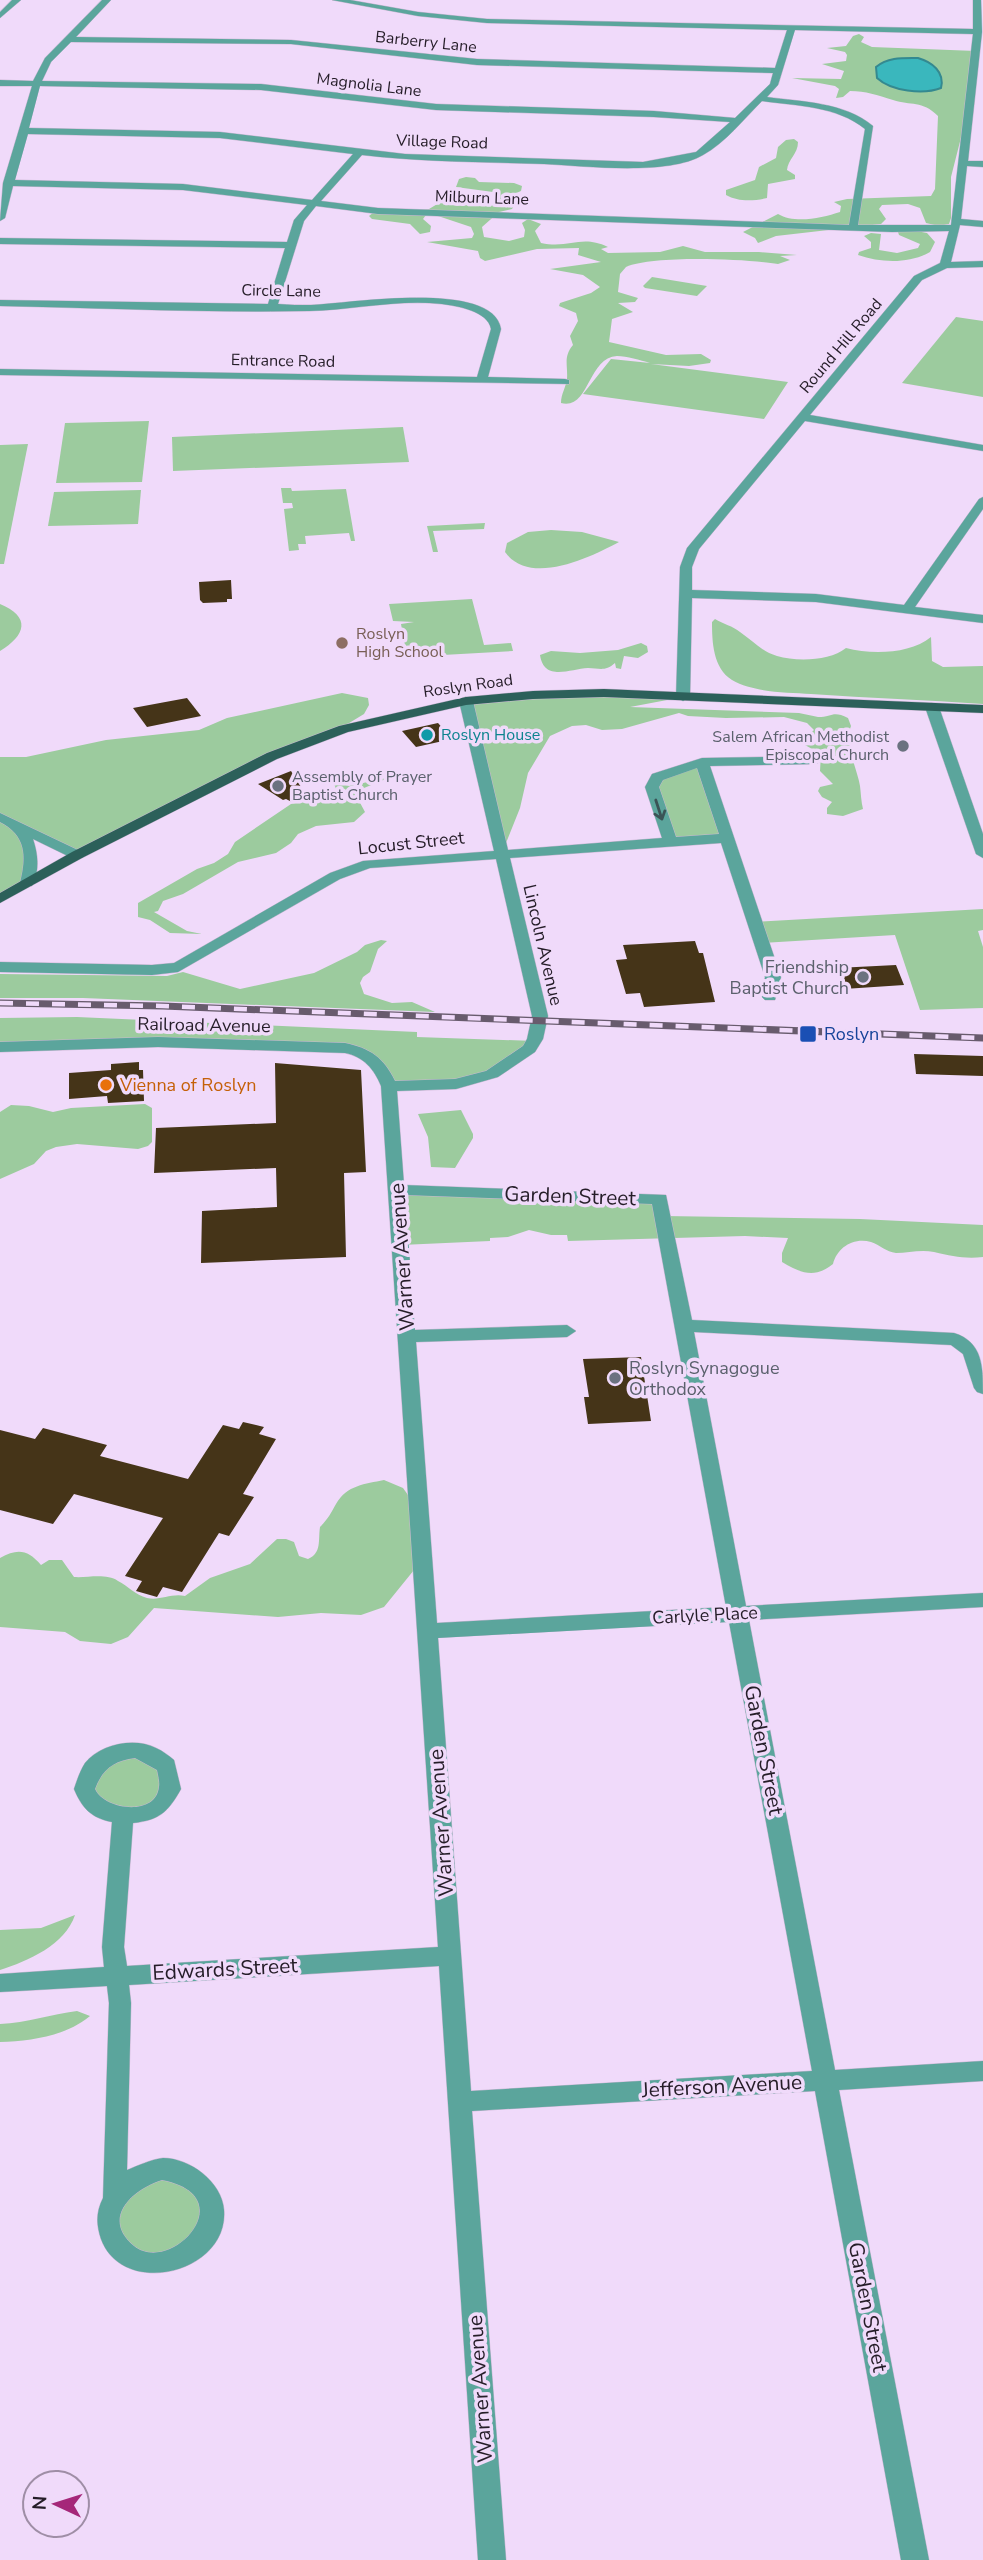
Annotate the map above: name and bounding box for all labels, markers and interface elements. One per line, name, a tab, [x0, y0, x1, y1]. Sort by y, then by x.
street label: Barberry Lane	[374, 26, 478, 58]
street label: Magnolia Lane	[315, 68, 423, 102]
street label: Village Road	[395, 129, 488, 155]
street label: Milburn Lane	[435, 185, 529, 211]
street label: Circle Lane	[241, 279, 321, 303]
street label: Round Hill Road	[795, 294, 887, 398]
street label: Entrance Road	[231, 349, 335, 373]
place label: Roslyn High School	[356, 623, 444, 663]
marker: Roslyn High School	[334, 635, 350, 651]
street label: Roslyn Road	[422, 669, 514, 703]
place label: Roslyn House	[441, 724, 540, 746]
place label: Salem African Methodist Episcopal Church	[712, 726, 889, 766]
marker: Roslyn House	[419, 727, 435, 743]
marker: Salem African Methodist Episcopal Church	[895, 738, 911, 754]
place label: Assembly of Prayer Baptist Church	[292, 766, 432, 806]
marker: Assembly of Prayer Baptist Church	[270, 778, 286, 794]
one-way arrow	[654, 798, 666, 820]
street label: Locust Street	[357, 825, 466, 861]
street label: Lincoln Avenue	[517, 882, 569, 1008]
place label: Friendship Baptist Church	[730, 955, 849, 1000]
marker: Friendship Baptist Church	[855, 969, 871, 985]
street label: Railroad Avenue	[137, 1012, 271, 1038]
place label: Roslyn	[824, 1022, 879, 1046]
marker: Roslyn	[798, 1024, 818, 1044]
place label: Vienna of Roslyn	[119, 1073, 256, 1097]
marker: Vienna of Roslyn	[98, 1077, 114, 1093]
street label: Garden Street	[504, 1180, 637, 1212]
street label: Warner Avenue	[383, 1182, 421, 1332]
place label: Roslyn Synagogue Orthodox	[629, 1356, 779, 1401]
marker: Roslyn Synagogue Orthodox	[607, 1370, 623, 1386]
street label: Carlyle Place	[652, 1600, 758, 1630]
street label: Garden Street	[738, 1683, 790, 1818]
street label: Warner Avenue	[422, 1748, 460, 1898]
street label: Edwards Street	[152, 1951, 299, 1987]
street label: Jefferson Avenue	[640, 2068, 803, 2104]
street label: Garden Street	[842, 2240, 894, 2375]
street label: Warner Avenue	[461, 2314, 499, 2464]
north arrow	[21, 2469, 91, 2539]
text: N	[27, 2495, 54, 2511]

